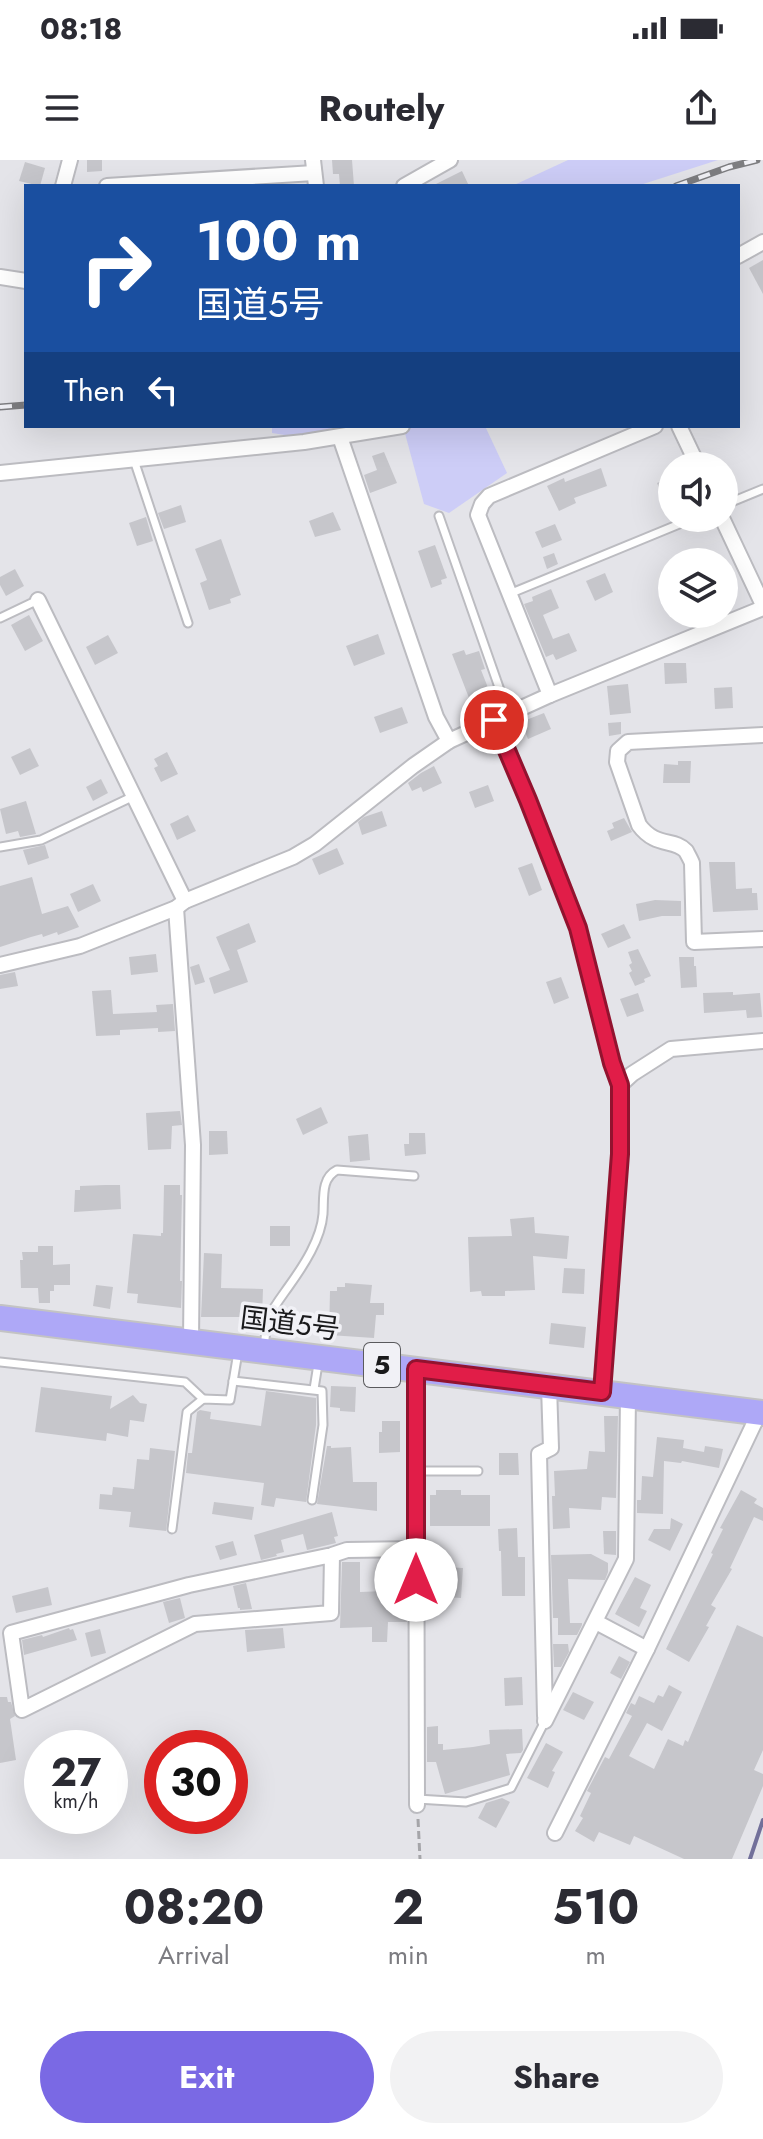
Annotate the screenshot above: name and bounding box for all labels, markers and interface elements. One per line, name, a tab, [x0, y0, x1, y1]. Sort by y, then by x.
text: 08:18	[40, 7, 122, 50]
text: Routely	[319, 82, 444, 134]
icon: menu	[40, 86, 84, 130]
icon: share	[679, 86, 723, 130]
text: 100 m	[196, 200, 361, 281]
icon: right	[64, 216, 168, 320]
text: 国道5号	[196, 278, 324, 330]
icon: left	[141, 368, 185, 412]
text: Then	[64, 369, 125, 412]
map controls	[658, 452, 738, 628]
button: sound	[658, 452, 738, 532]
button: layers	[658, 548, 738, 628]
pin	[460, 686, 528, 754]
icon: arrive	[472, 698, 516, 742]
street label: 国道5号	[238, 1297, 342, 1350]
road number: 5	[364, 1343, 400, 1387]
position arrow	[374, 1538, 458, 1622]
speed limit sign: 30	[144, 1730, 248, 1834]
text: 27	[51, 1743, 101, 1801]
text: km/h	[53, 1787, 99, 1816]
text: 08:20	[124, 1873, 264, 1942]
text: 2	[392, 1873, 424, 1942]
text: 510	[552, 1873, 639, 1942]
text: Arrival	[158, 1936, 230, 1974]
text: min	[388, 1936, 429, 1974]
text: m	[586, 1936, 606, 1974]
button: Exit	[40, 2031, 374, 2123]
button: Share	[390, 2031, 723, 2123]

